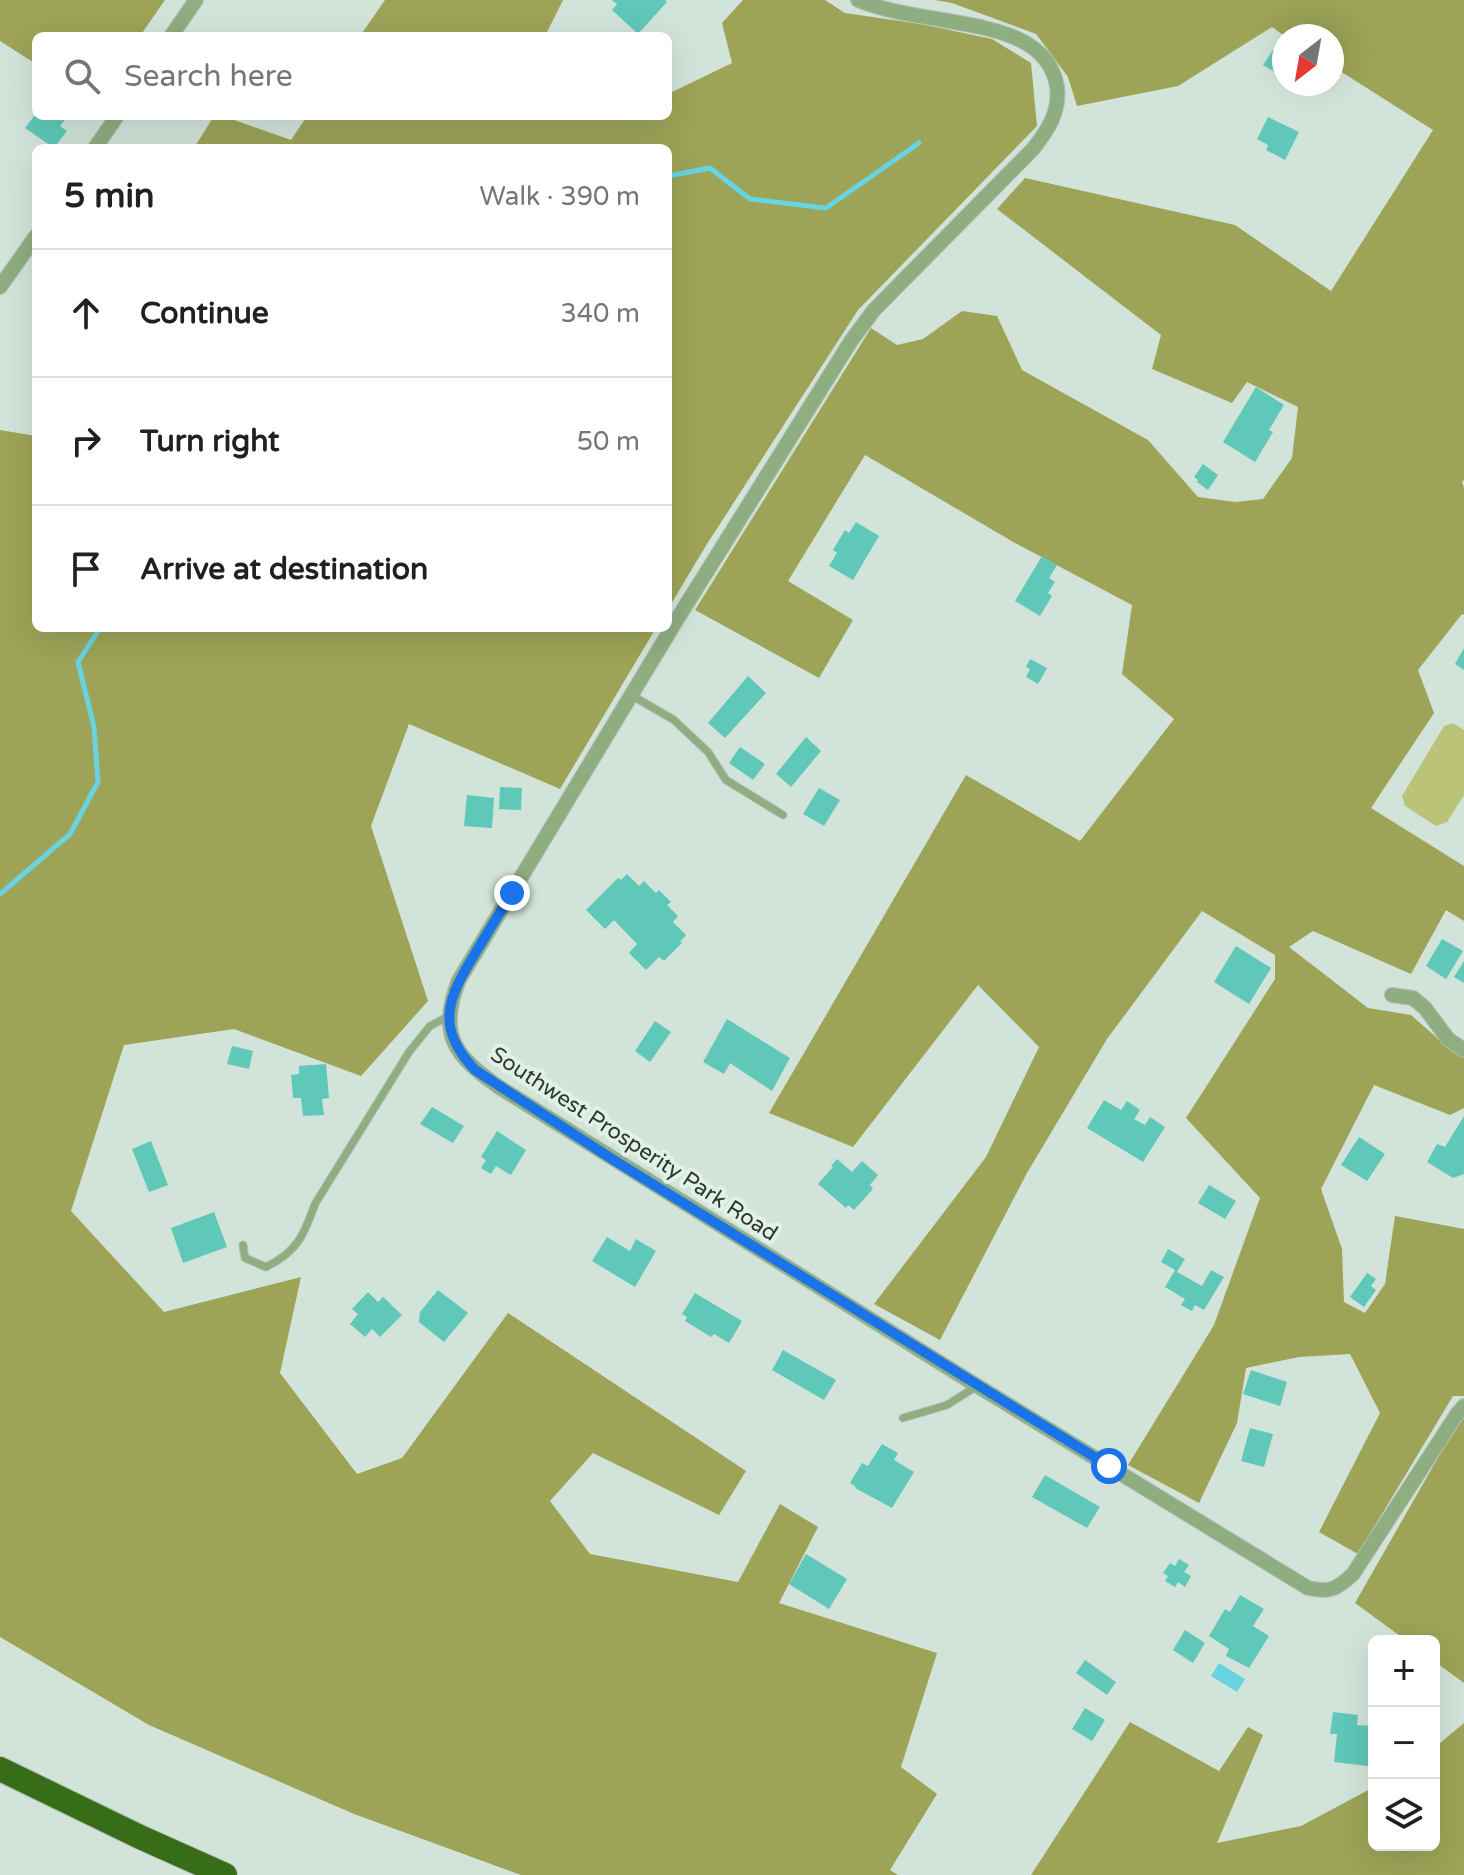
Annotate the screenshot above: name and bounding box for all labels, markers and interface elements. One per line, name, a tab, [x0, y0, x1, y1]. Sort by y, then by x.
north arrow	[1272, 24, 1344, 96]
search box	[32, 32, 672, 120]
icon: search	[60, 54, 104, 98]
text: Search here	[124, 58, 293, 95]
text: 5 min	[64, 176, 155, 217]
text: Walk · 390 m	[480, 181, 640, 212]
icon: ahead	[64, 291, 108, 335]
text: Continue	[140, 295, 269, 332]
text: 340 m	[560, 298, 640, 329]
icon: right	[64, 419, 108, 463]
text: Turn right	[140, 423, 280, 460]
text: 50 m	[577, 426, 640, 457]
icon: arrive	[64, 547, 108, 591]
text: Arrive at destination	[140, 551, 428, 588]
route end	[494, 875, 530, 911]
street label: Southwest Prosperity Park Road	[486, 1041, 782, 1247]
route start	[1091, 1448, 1127, 1484]
map controls	[1368, 1635, 1440, 1851]
button: +	[1368, 1635, 1440, 1707]
button: −	[1368, 1707, 1440, 1779]
button: layers	[1368, 1779, 1440, 1851]

